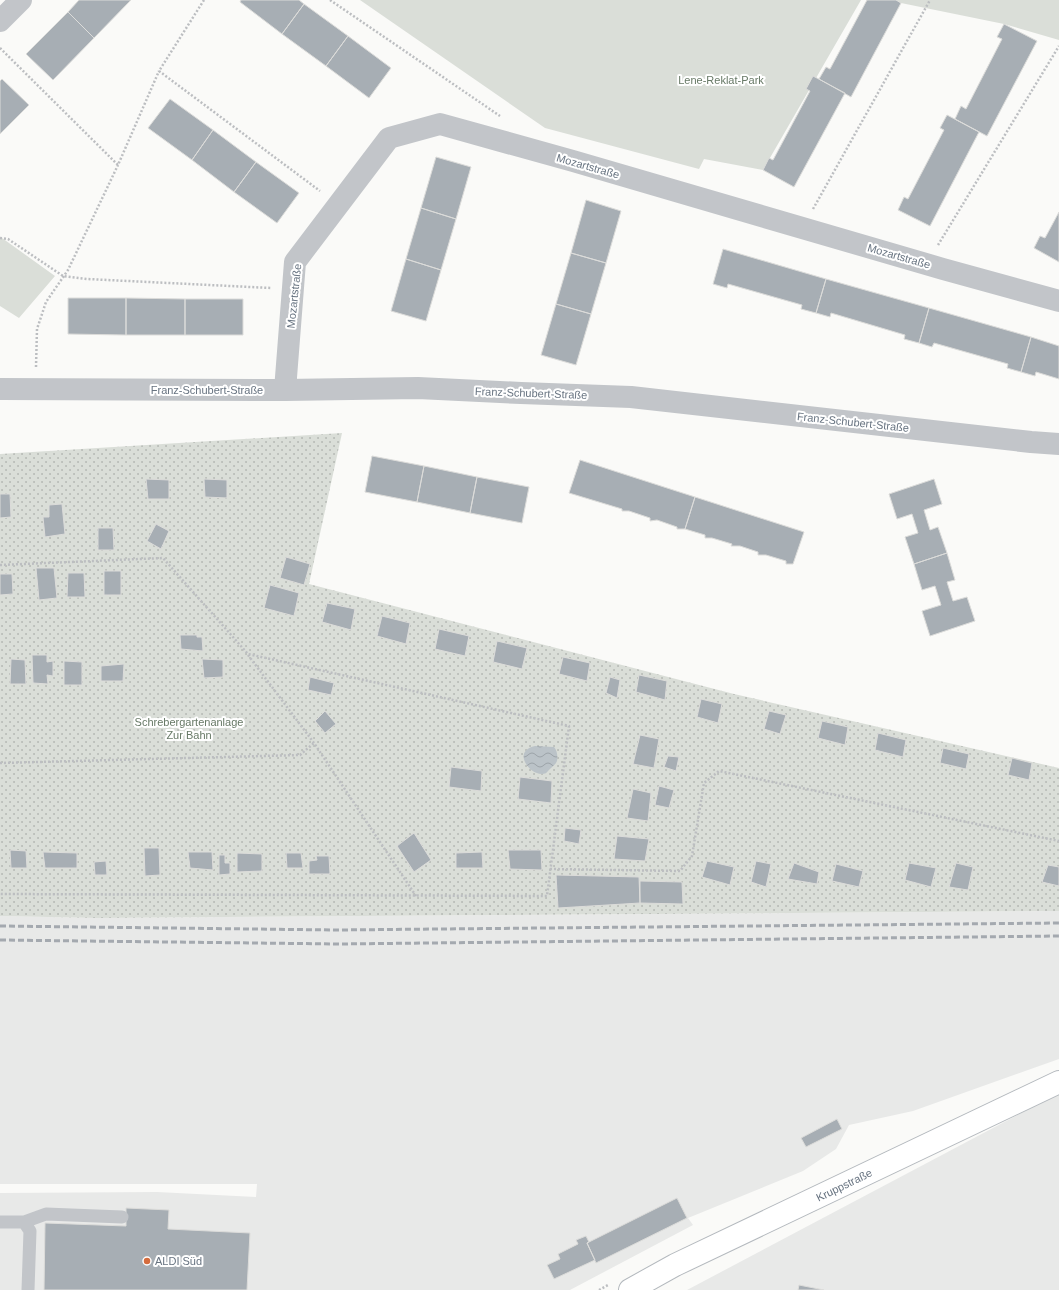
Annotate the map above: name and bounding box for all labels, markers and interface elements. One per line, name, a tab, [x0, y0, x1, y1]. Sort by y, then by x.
park label: Lene-Reklat-Park	[678, 74, 764, 86]
street label: Mozartstraße	[555, 151, 621, 181]
street label: Mozartstraße	[866, 241, 932, 271]
street label: Mozartstraße	[285, 263, 303, 329]
street label: Franz-Schubert-Straße	[151, 384, 263, 396]
street label: Franz-Schubert-Straße	[475, 385, 587, 401]
street label: Franz-Schubert-Straße	[796, 410, 910, 434]
park label: Schrebergartenanlage Zur Bahn	[135, 716, 243, 741]
street label: Kruppstraße	[814, 1166, 874, 1204]
place label: ALDI Süd	[155, 1255, 202, 1267]
marker: ALDI Süd	[142, 1256, 152, 1266]

